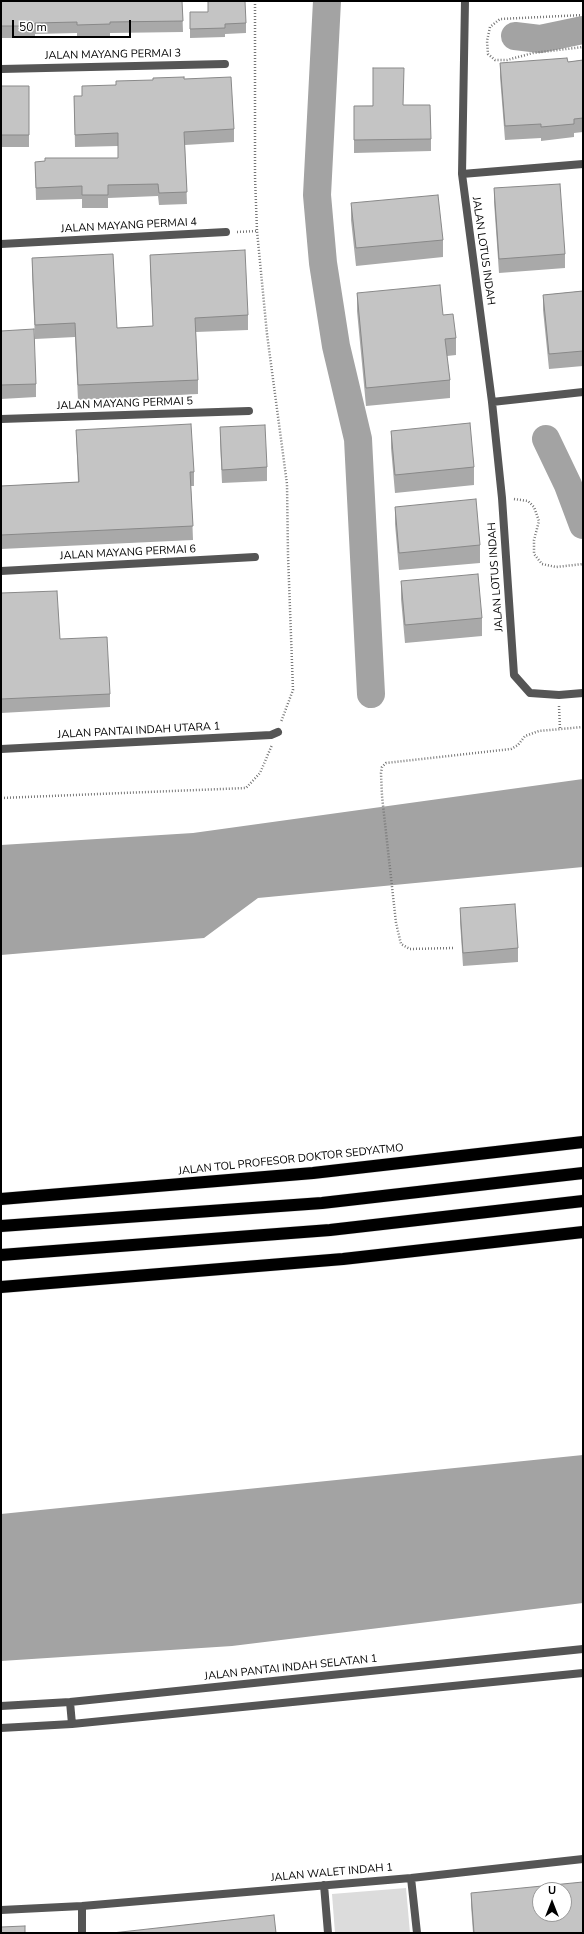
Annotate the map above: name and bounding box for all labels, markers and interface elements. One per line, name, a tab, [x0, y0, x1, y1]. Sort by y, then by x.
scale bar	[14, 12, 133, 38]
text: 50 m	[19, 19, 47, 35]
street label: JALAN MAYANG PERMAI 3	[45, 47, 181, 63]
street label: JALAN LOTUS INDAH	[469, 196, 497, 306]
street label: JALAN MAYANG PERMAI 4	[61, 216, 197, 236]
street label: JALAN MAYANG PERMAI 5	[57, 395, 193, 413]
street label: JALAN LOTUS INDAH	[486, 522, 506, 632]
street label: JALAN MAYANG PERMAI 6	[60, 543, 196, 563]
street label: JALAN PANTAI INDAH UTARA 1	[57, 720, 221, 742]
street label: JALAN TOL PROFESOR DOKTOR SEDYATMO	[178, 1142, 404, 1178]
street label: JALAN PANTAI INDAH SELATAN 1	[204, 1652, 378, 1684]
street label: JALAN WALET INDAH 1	[270, 1861, 394, 1885]
north arrow	[532, 1882, 572, 1922]
text: U	[548, 1883, 556, 1898]

